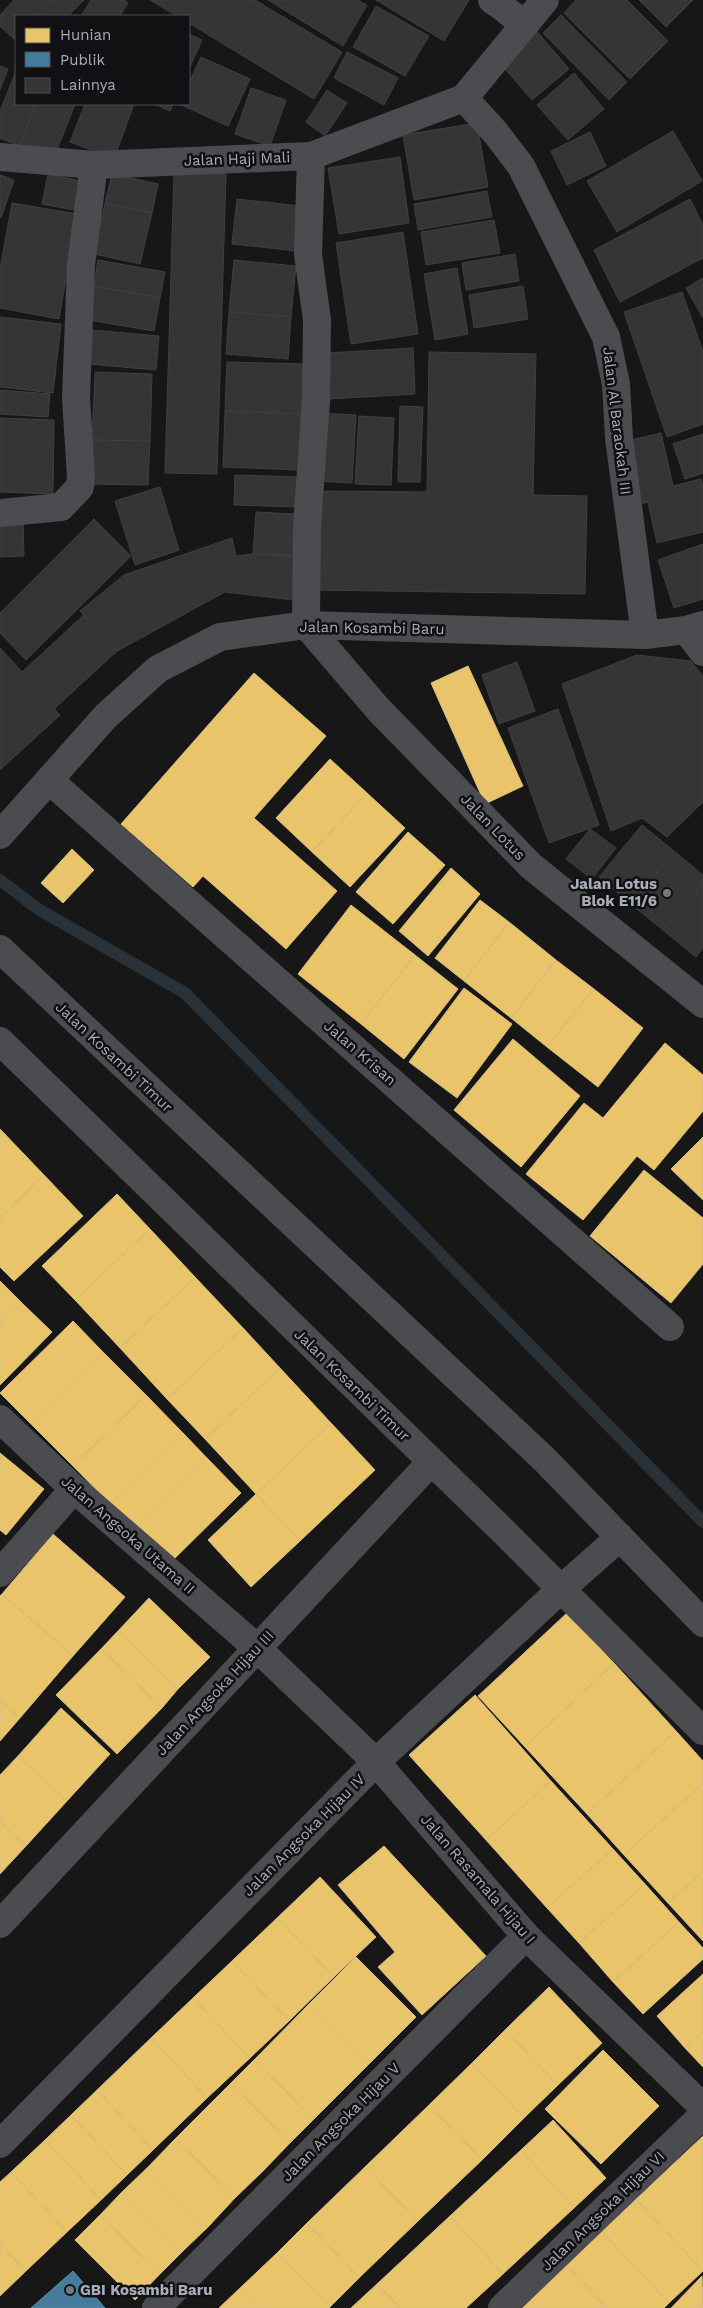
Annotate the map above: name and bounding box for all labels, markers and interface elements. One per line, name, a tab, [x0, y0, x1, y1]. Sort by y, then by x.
legend	[15, 15, 190, 105]
text: Hunian	[60, 26, 111, 44]
text: Publik	[60, 51, 105, 69]
text: Lainnya	[60, 76, 116, 94]
street label: Jalan Haji Mali	[183, 148, 291, 170]
street label: Jalan Al Baraokah III	[599, 346, 635, 496]
street label: Jalan Kosambi Baru	[299, 618, 445, 638]
street label: Jalan Lotus	[457, 790, 529, 864]
place label: Jalan Lotus Blok E11/6	[570, 875, 657, 910]
marker: Jalan Lotus Blok E11/6	[661, 887, 673, 899]
street label: Jalan Kosambi Timur	[52, 998, 176, 1116]
street label: Jalan Krisan	[320, 1017, 400, 1089]
street label: Jalan Kosambi Timur	[290, 1325, 414, 1445]
street label: Jalan Angsoka Utama II	[58, 1472, 198, 1598]
street label: Jalan Angsoka Hijau III	[152, 1627, 278, 1759]
street label: Jalan Angsoka Hijau IV	[239, 1770, 369, 1900]
street label: Jalan Rasamala Hijau I	[417, 1810, 539, 1948]
street label: Jalan Angsoka Hijau V	[278, 2059, 404, 2185]
street label: Jalan Angsoka Hijau VI	[537, 2147, 669, 2275]
place label: GBI Kosambi Baru	[80, 2281, 212, 2299]
marker: GBI Kosambi Baru	[64, 2284, 76, 2296]

